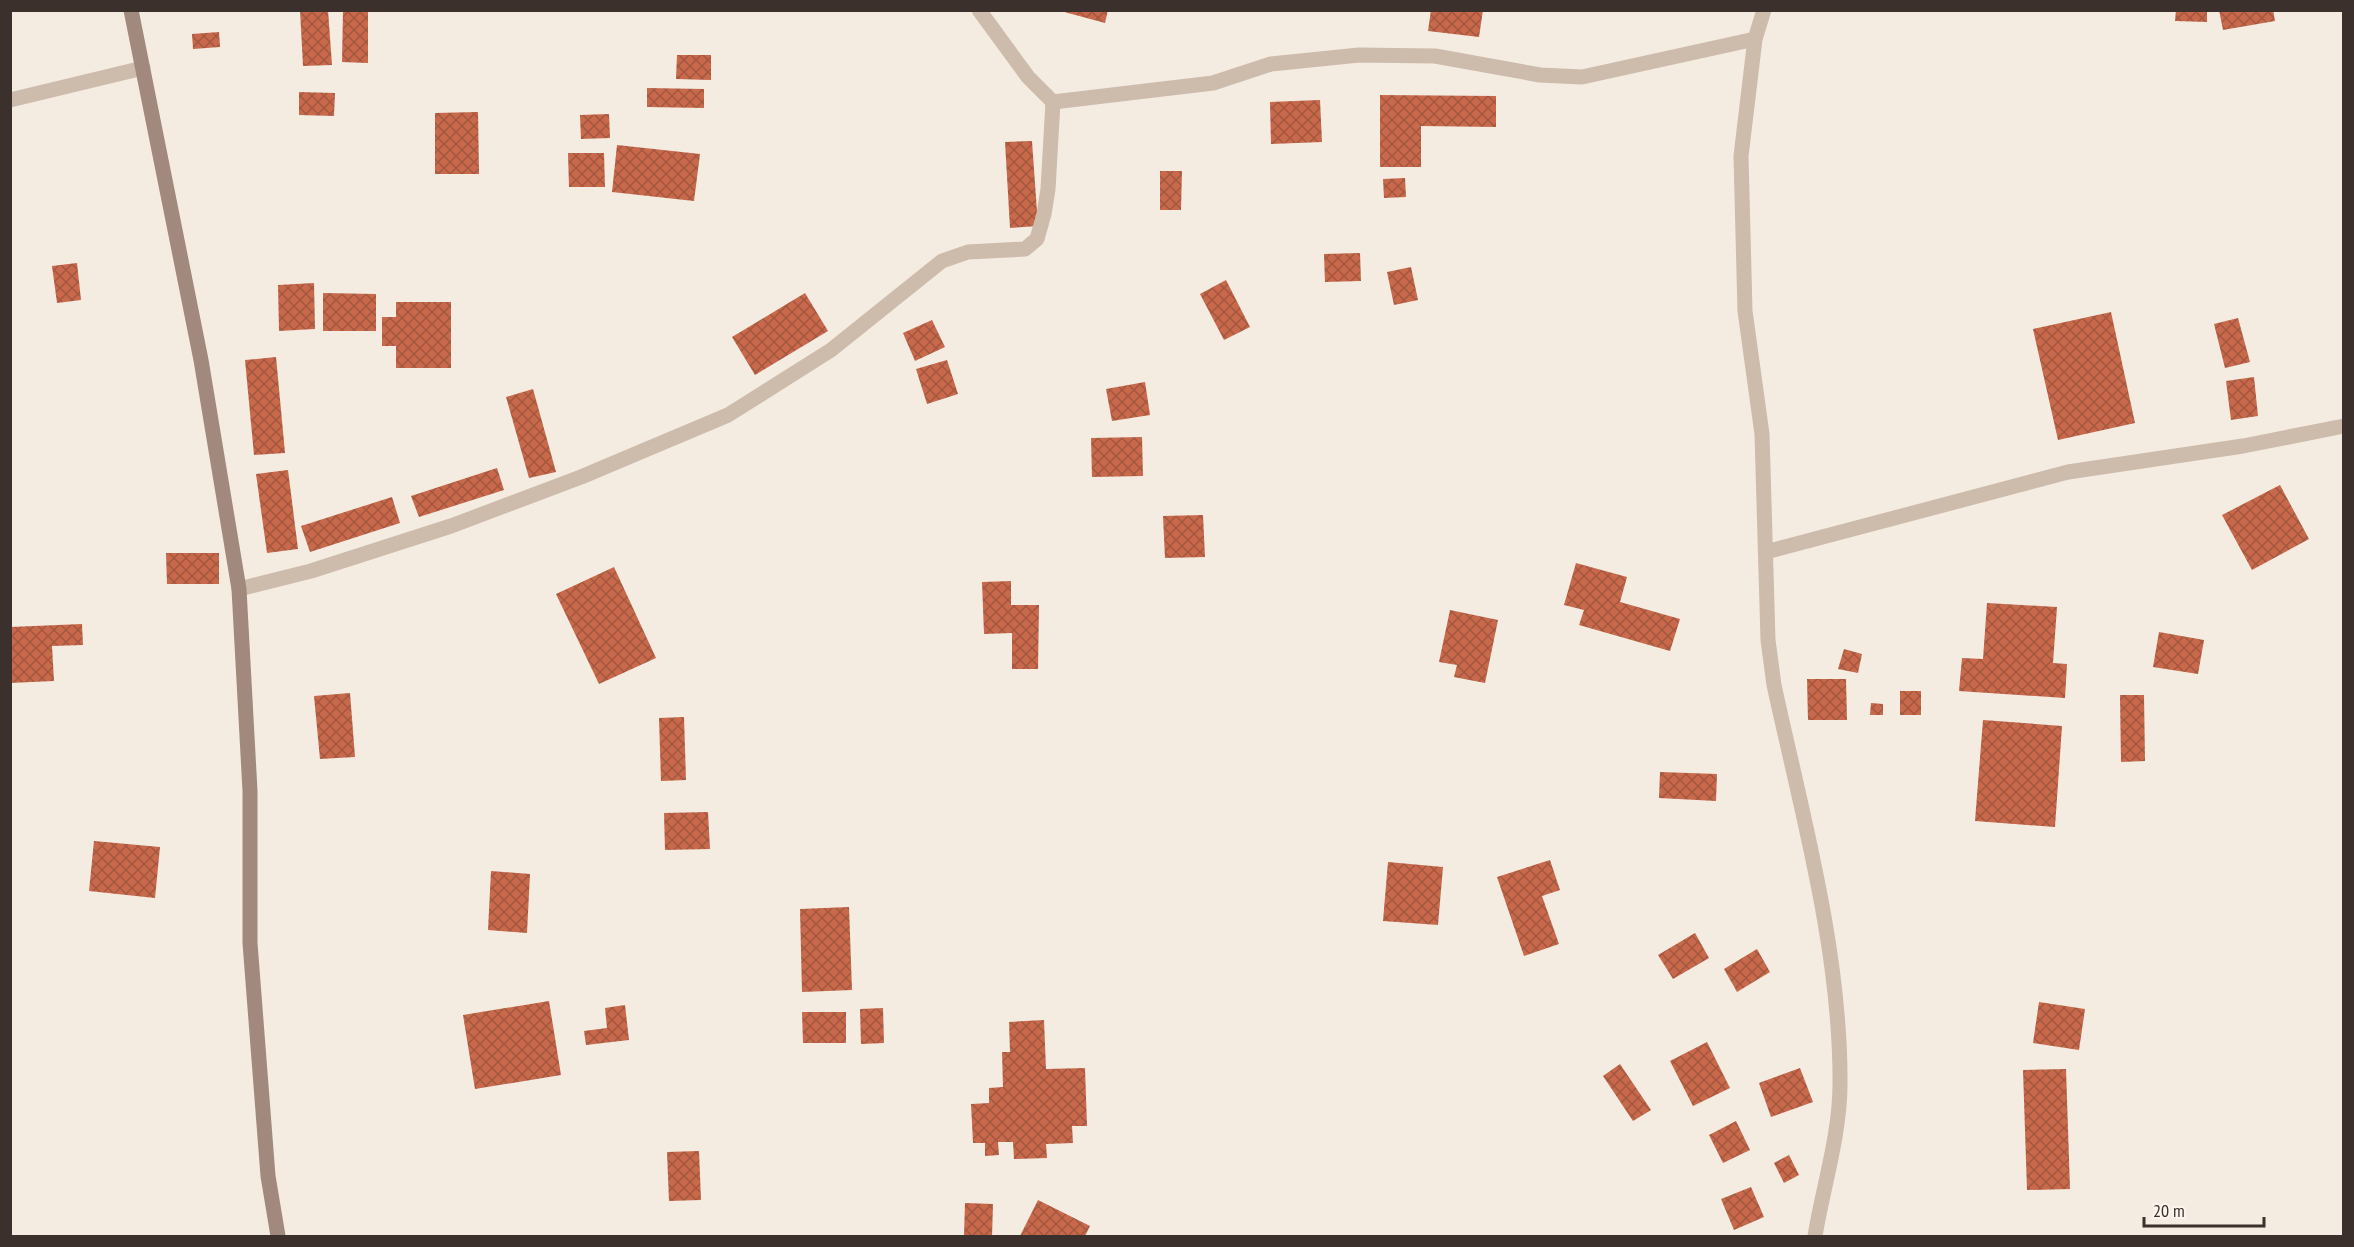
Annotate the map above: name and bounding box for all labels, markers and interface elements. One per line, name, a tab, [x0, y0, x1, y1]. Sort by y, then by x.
scale bar	[2144, 1190, 2264, 1228]
text: 20 m	[2153, 1199, 2185, 1222]

